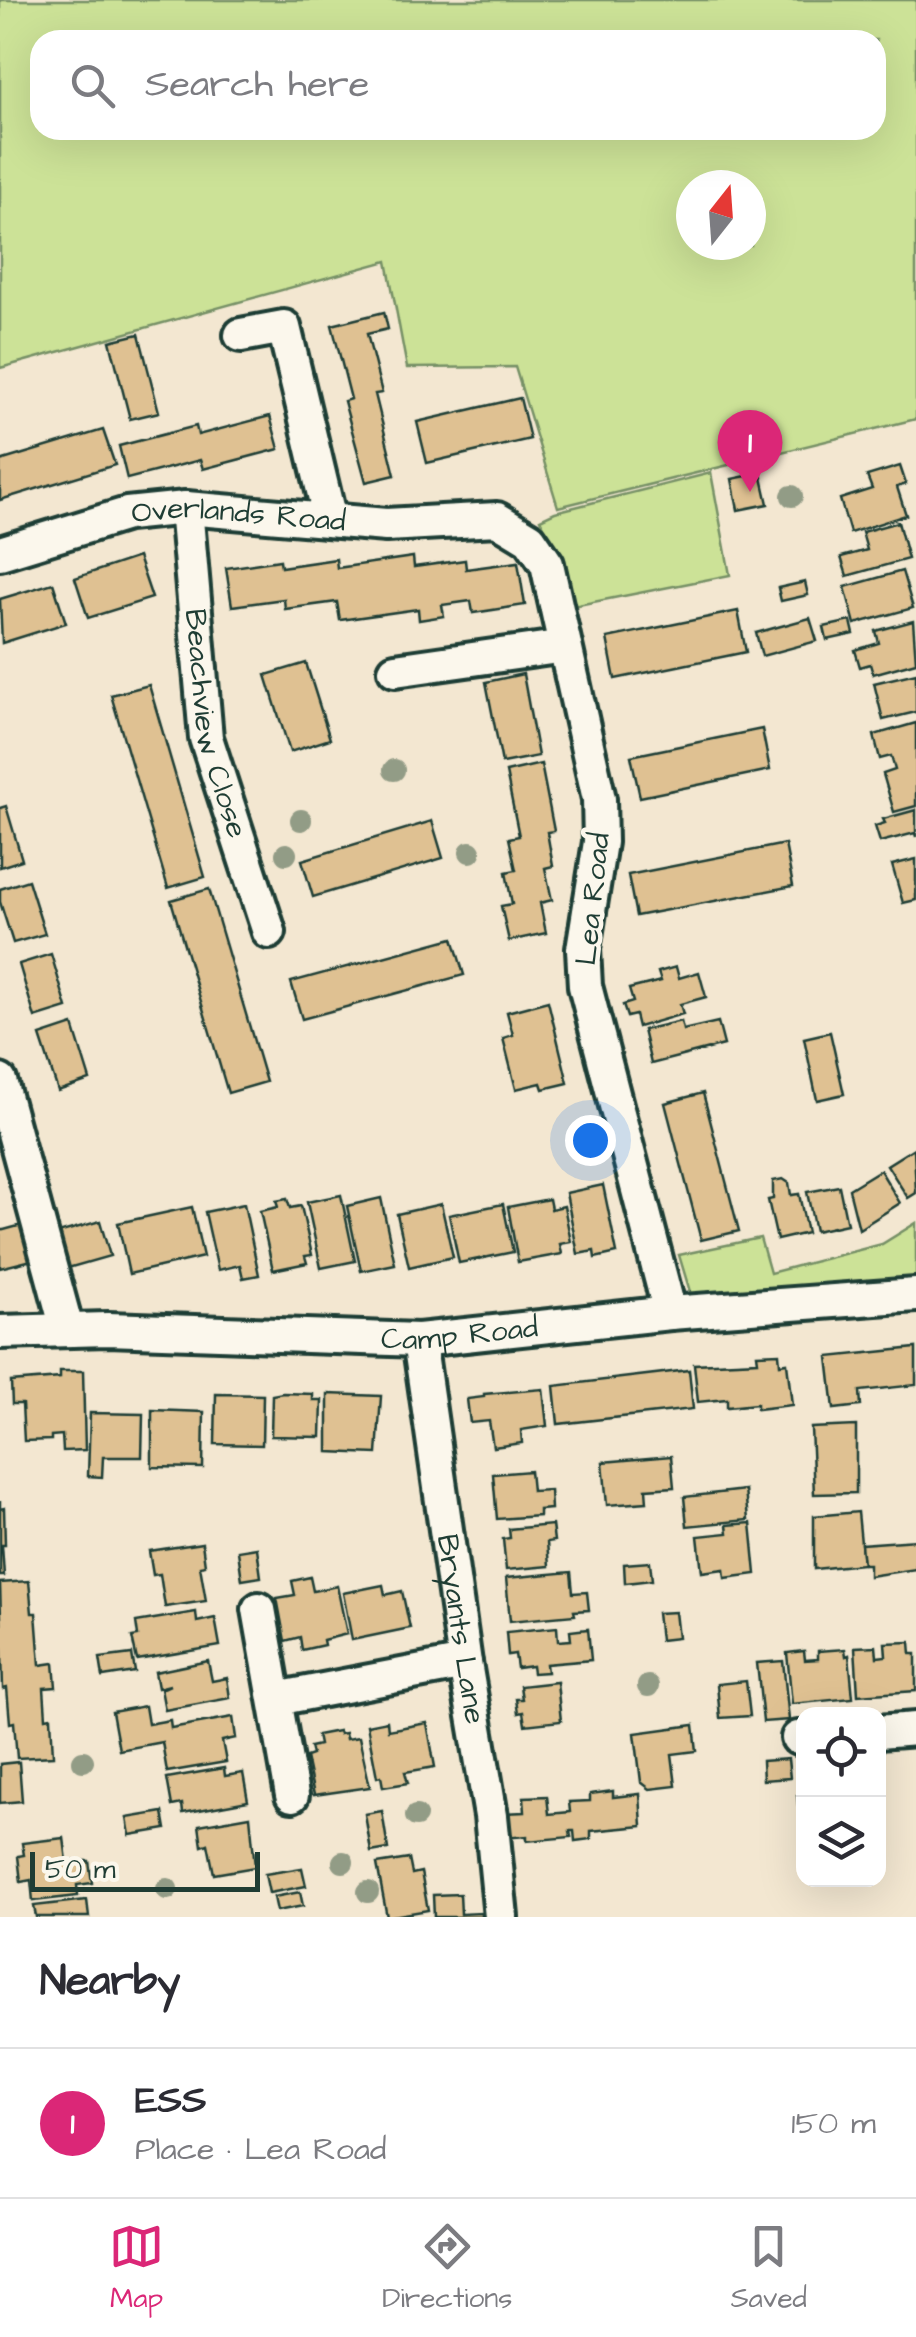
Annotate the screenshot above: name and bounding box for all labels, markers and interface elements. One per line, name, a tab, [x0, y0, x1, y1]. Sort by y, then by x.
search box	[30, 30, 886, 140]
icon: search	[65, 58, 120, 113]
text: Search here	[145, 59, 369, 111]
north arrow	[676, 170, 766, 260]
pin: 1	[718, 410, 782, 492]
street label: Overlands Road	[130, 487, 347, 542]
street label: Beachview Close	[174, 607, 258, 843]
street label: Lea Road	[565, 831, 621, 967]
your location	[565, 1115, 616, 1166]
street label: Camp Road	[380, 1306, 540, 1361]
street label: Bryants Lane	[426, 1532, 496, 1727]
map controls	[796, 1707, 886, 1887]
button: locate	[796, 1707, 886, 1797]
button: layers	[796, 1797, 886, 1887]
scale bar	[30, 1847, 260, 1892]
text: 50 m	[45, 1850, 116, 1889]
text: Nearby	[40, 1953, 180, 2011]
text: ESS	[135, 2075, 206, 2127]
text: 1	[70, 2101, 75, 2146]
text: 150 m	[791, 2101, 876, 2146]
text: Place · Lea Road	[135, 2127, 386, 2172]
tab: Map	[109, 2219, 164, 2318]
tab: Directions	[382, 2219, 512, 2318]
tab: Saved	[731, 2219, 807, 2318]

